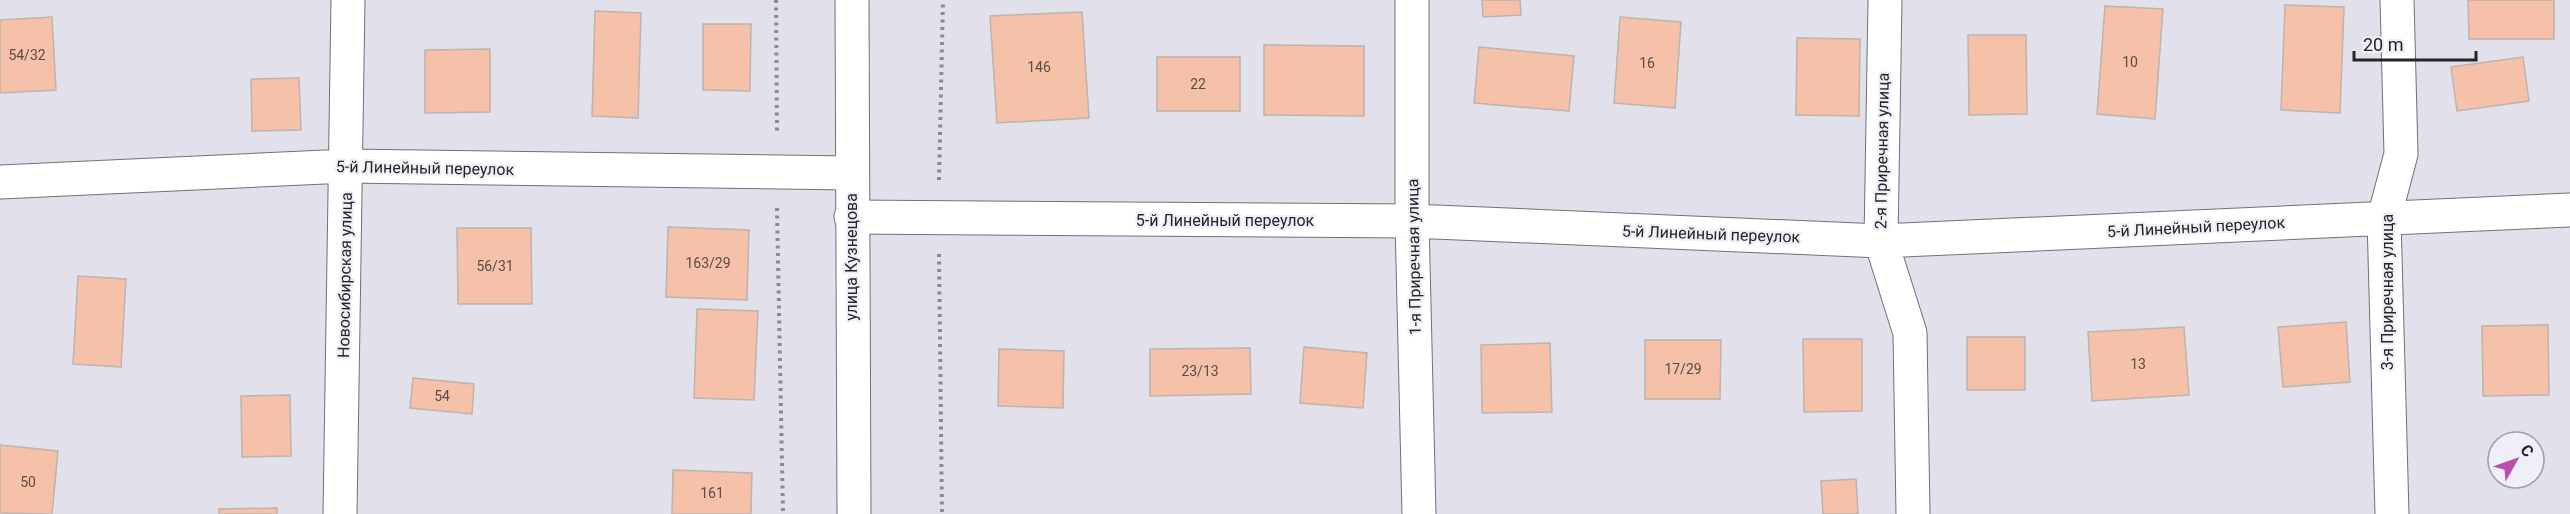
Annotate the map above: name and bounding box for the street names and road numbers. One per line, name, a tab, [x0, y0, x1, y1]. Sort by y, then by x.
street label: 2-я Приречная улица	[1871, 73, 1893, 229]
street label: 5-й Линейный переулок	[336, 157, 515, 179]
street label: 1-я Приречная улица	[1403, 179, 1425, 335]
street label: Новосибирская улица	[334, 192, 356, 358]
street label: улица Кузнецова	[842, 193, 861, 321]
street label: 5-й Линейный переулок	[1136, 211, 1315, 230]
street label: 5-й Линейный переулок	[2106, 213, 2286, 241]
street label: 3-я Приречная улица	[2378, 214, 2397, 370]
street label: 5-й Линейный переулок	[1622, 221, 1801, 247]

